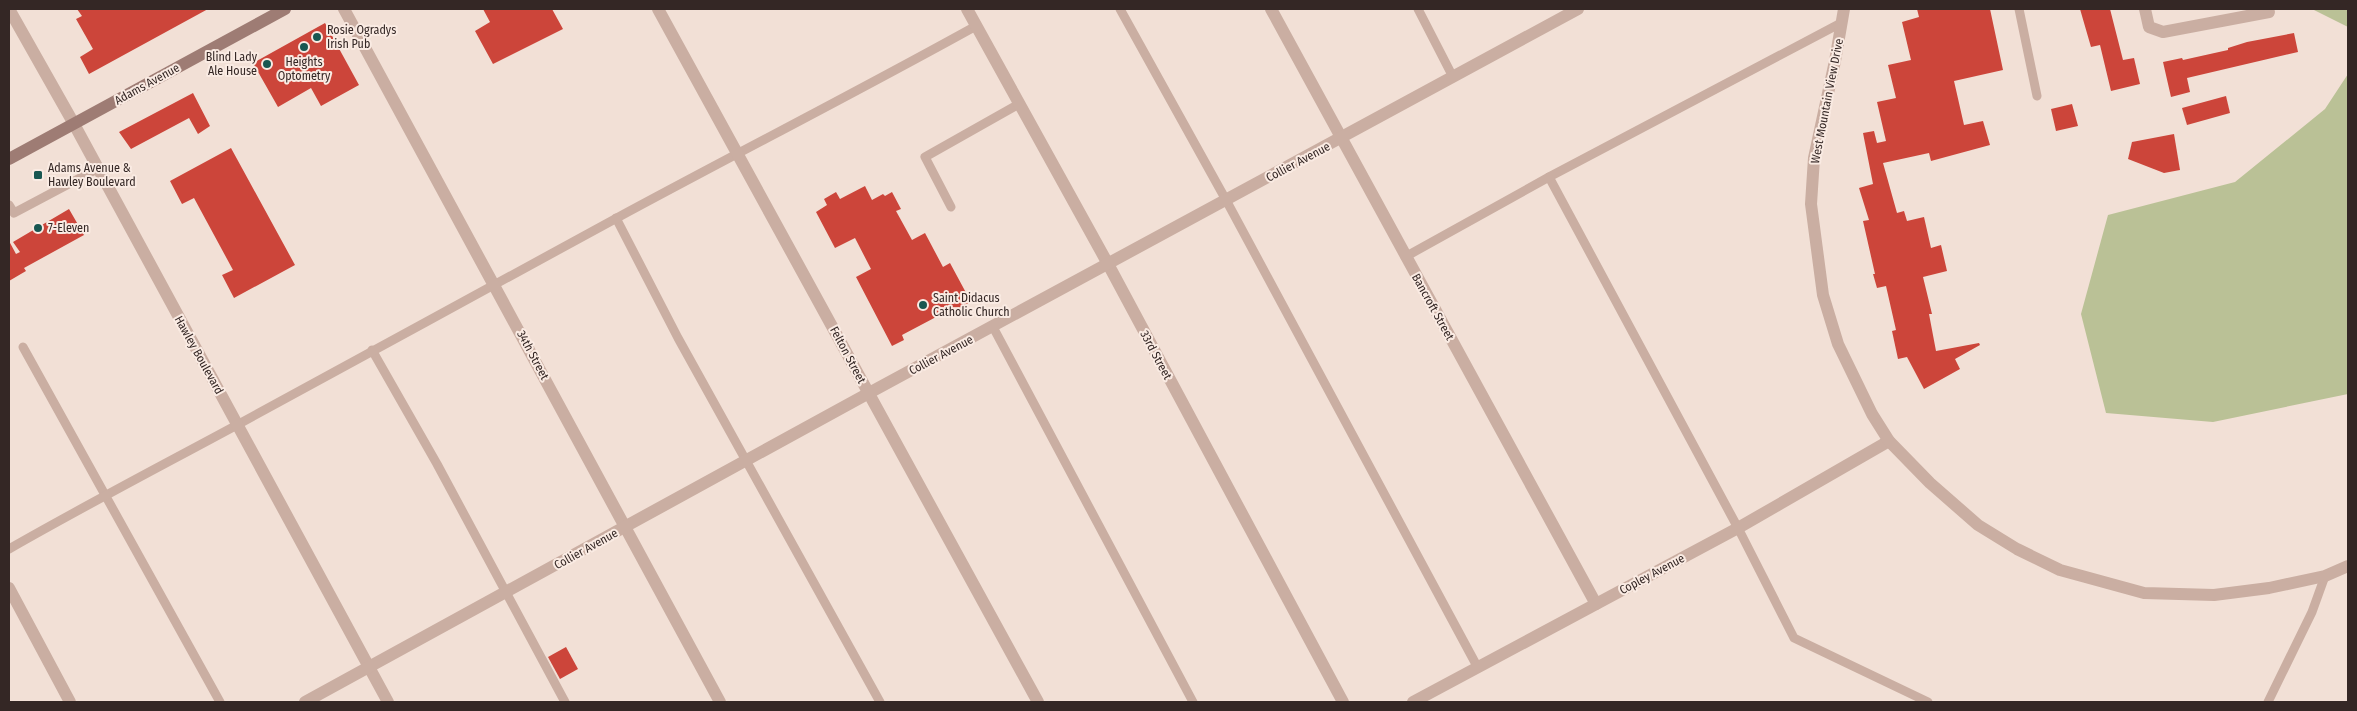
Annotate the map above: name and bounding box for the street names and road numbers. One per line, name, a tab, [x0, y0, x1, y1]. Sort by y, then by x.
street label: West Mountain View Drive	[1808, 37, 1846, 165]
street label: Adams Avenue	[112, 60, 182, 108]
street label: Collier Avenue	[1264, 139, 1332, 185]
street label: Bancroft Street	[1409, 271, 1457, 343]
street label: Hawley Boulevard	[172, 313, 226, 397]
street label: Felton Street	[827, 324, 869, 386]
street label: 34th Street	[514, 328, 552, 382]
street label: 33rd Street	[1137, 328, 1175, 382]
street label: Collier Avenue	[907, 332, 975, 378]
street label: Collier Avenue	[552, 526, 620, 572]
street label: Copley Avenue	[1617, 551, 1687, 597]

